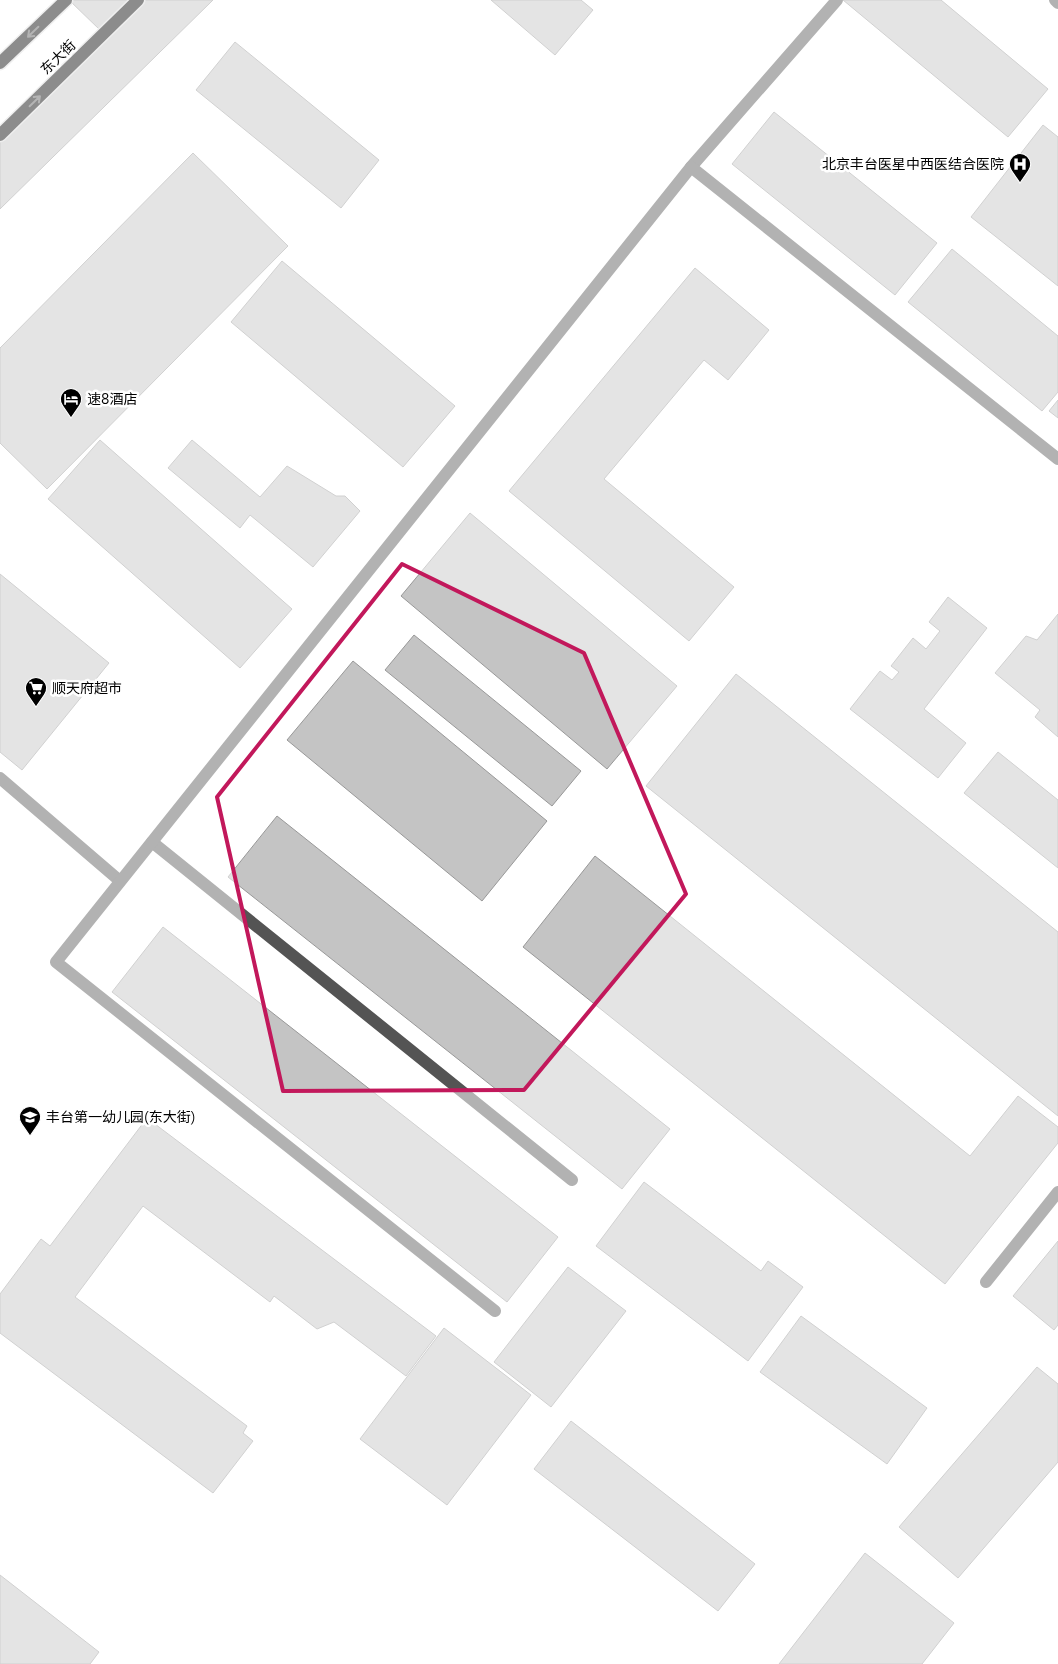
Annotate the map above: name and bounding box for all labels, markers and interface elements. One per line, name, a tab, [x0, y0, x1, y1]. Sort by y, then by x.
one-way arrow	[27, 26, 39, 38]
street label: 东大街	[37, 36, 79, 78]
one-way arrow	[29, 95, 41, 107]
hospital icon: 北京丰台医星中西医结合医院	[1008, 152, 1032, 183]
place label: 北京丰台医星中西医结合医院	[822, 155, 1004, 173]
hotel icon: 速8酒店	[59, 387, 83, 418]
place label: 速8酒店	[87, 390, 137, 408]
supermarket icon: 顺天府超市	[24, 676, 48, 707]
place label: 顺天府超市	[52, 679, 122, 697]
school or university icon: 丰台第一幼儿园(东大街)	[18, 1105, 42, 1136]
place label: 丰台第一幼儿园(东大街)	[46, 1108, 195, 1126]

